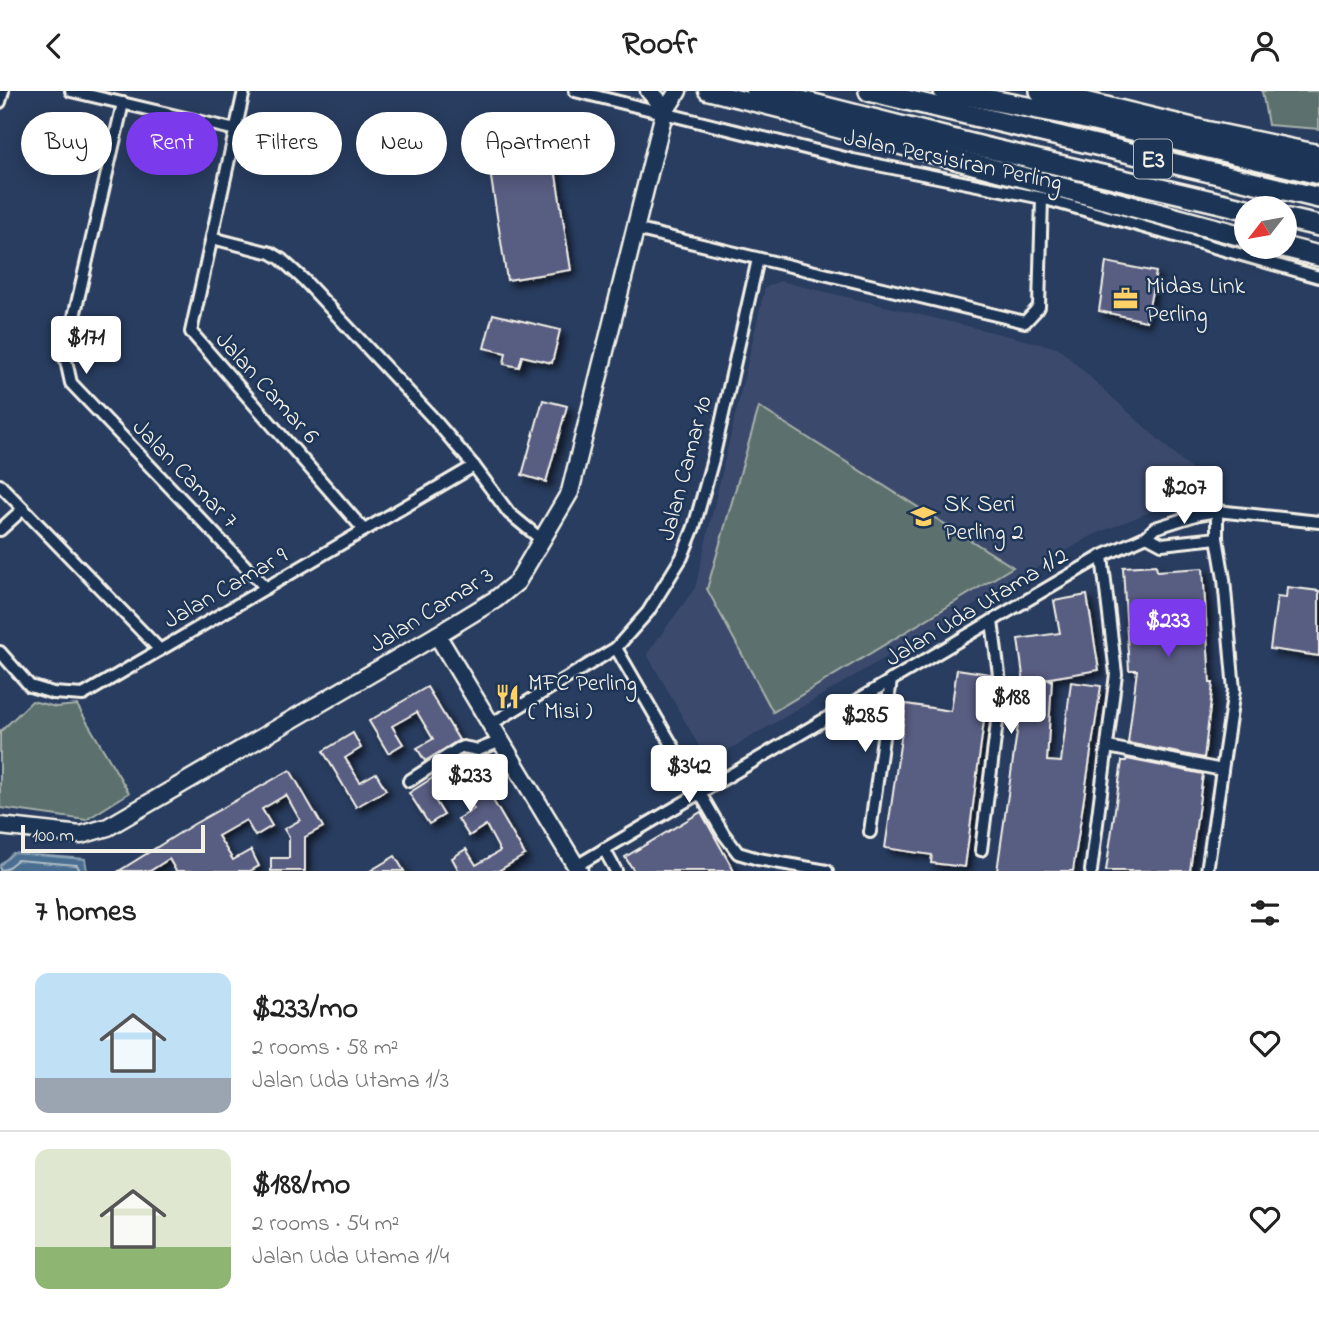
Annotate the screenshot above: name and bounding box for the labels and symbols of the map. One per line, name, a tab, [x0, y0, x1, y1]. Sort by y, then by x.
street label: Jalan Persisiran Perling	[840, 121, 1065, 202]
road number: E3	[1134, 139, 1172, 179]
north arrow	[1234, 196, 1297, 259]
place label: Midas Link Perling	[1146, 270, 1246, 333]
office icon: Midas Link Perling	[1112, 285, 1140, 313]
pin: $171	[45, 317, 127, 376]
street label: Jalan Camar 6	[206, 324, 327, 453]
street label: Jalan Camar 10	[650, 392, 723, 545]
street label: Jalan Camar 7	[123, 412, 246, 538]
pin: $207	[1143, 467, 1225, 526]
place label: SK Seri Perling 2	[944, 488, 1024, 551]
school or university icon: SK Seri Perling 2	[910, 503, 938, 531]
street label: Jalan Camar 9	[158, 539, 295, 639]
street label: Jalan Uda Utama 1/2	[879, 540, 1075, 677]
street label: Jalan Camar 3	[363, 559, 501, 663]
pin: $233	[1127, 599, 1209, 659]
place label: MFC Perling ( Misi )	[528, 667, 637, 730]
pin: $188	[970, 677, 1052, 736]
restaurant icon: MFC Perling ( Misi )	[494, 682, 522, 710]
pin: $285	[824, 695, 906, 754]
pin: $342	[648, 745, 730, 805]
pin: $233	[429, 755, 511, 814]
scale bar	[21, 822, 205, 854]

